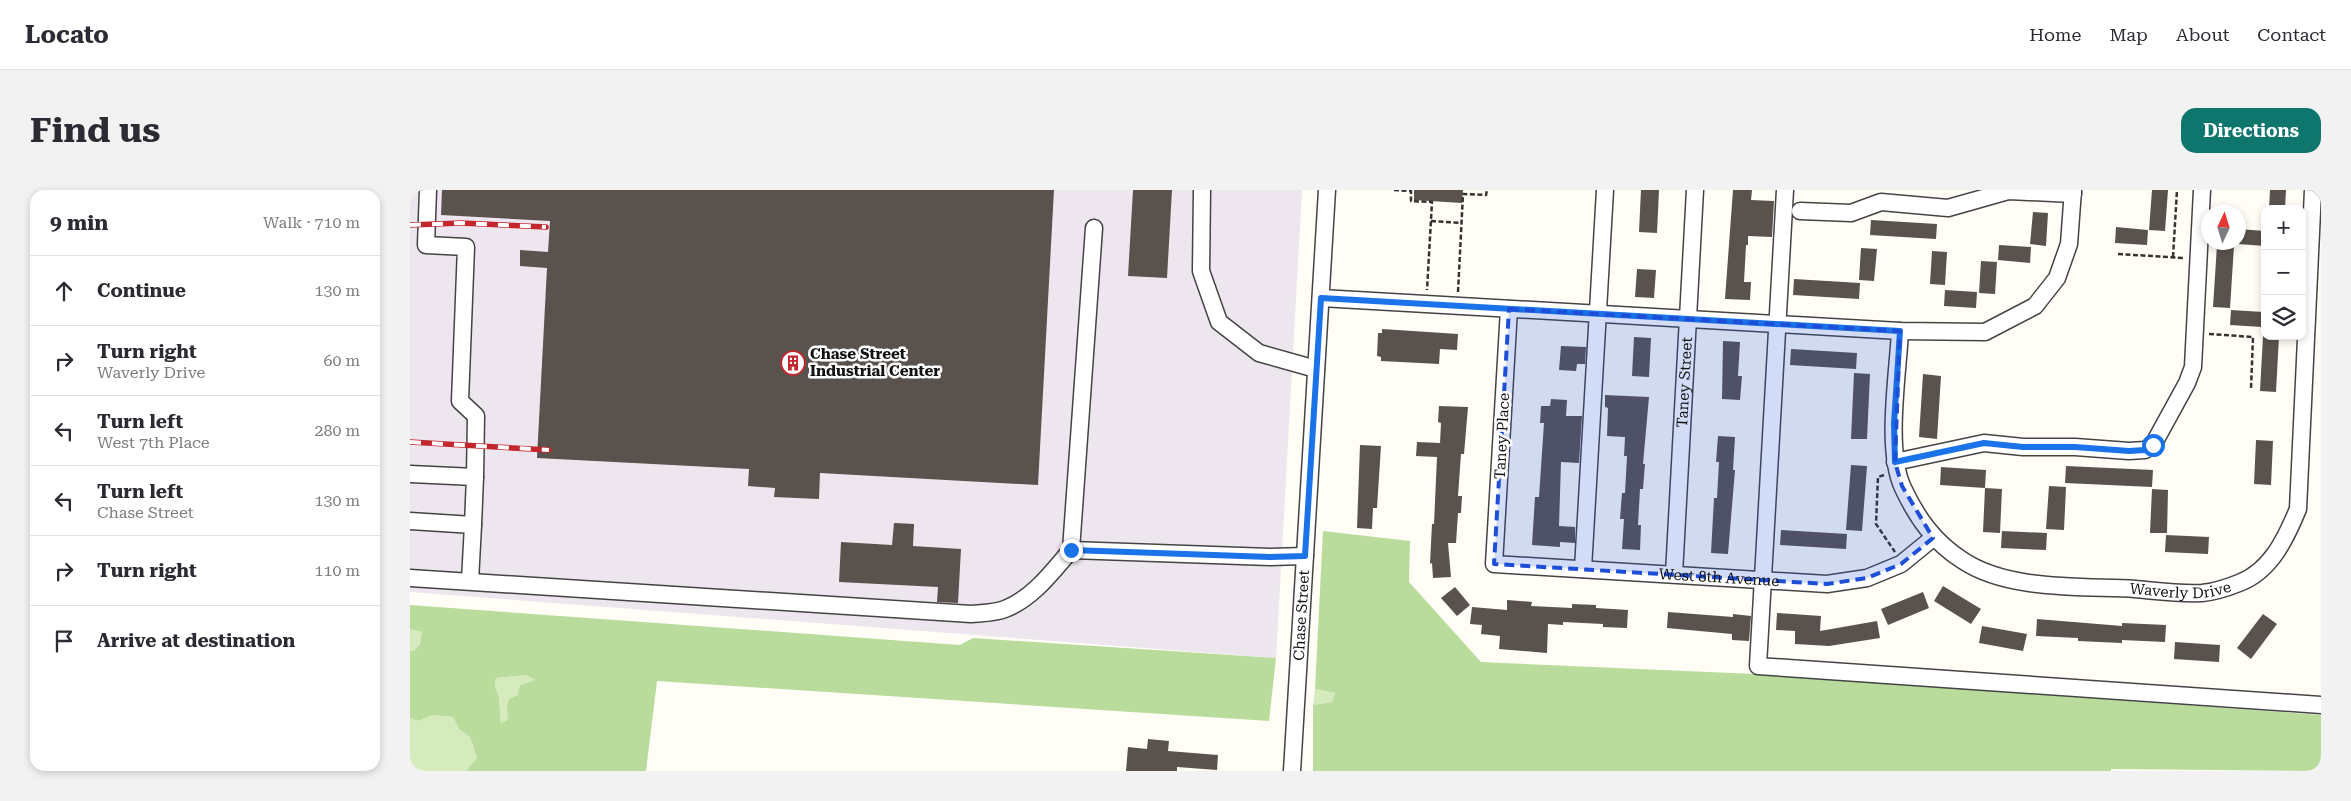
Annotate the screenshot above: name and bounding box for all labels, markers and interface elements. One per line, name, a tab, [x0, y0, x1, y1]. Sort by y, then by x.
text: Locato	[25, 21, 109, 49]
text: Home	[2029, 24, 2081, 45]
text: Map	[2109, 24, 2148, 45]
text: About	[2176, 24, 2229, 45]
text: Contact	[2257, 24, 2326, 45]
button: Directions	[2181, 108, 2321, 153]
text: Find us	[30, 110, 160, 151]
north arrow	[2201, 205, 2246, 250]
map controls	[2261, 205, 2306, 340]
button: +	[2261, 205, 2306, 250]
text: 9 min	[50, 211, 108, 235]
text: Walk · 710 m	[263, 213, 360, 232]
button: −	[2261, 250, 2306, 295]
icon: ahead	[50, 277, 78, 305]
text: Continue	[97, 279, 186, 302]
text: 130 m	[314, 281, 360, 300]
button: layers	[2261, 295, 2306, 340]
street label: Taney Street	[1673, 336, 1696, 428]
text: Turn right	[97, 340, 197, 363]
place label: Chase Street Industrial Center	[810, 345, 940, 380]
icon: right	[50, 347, 78, 375]
building icon: Chase Street Industrial Center	[780, 350, 806, 376]
text: 60 m	[323, 351, 360, 370]
text: Waverly Drive	[97, 363, 205, 382]
street label: Taney Place	[1491, 392, 1513, 480]
text: Turn left	[97, 410, 183, 433]
icon: left	[50, 417, 78, 445]
text: 280 m	[314, 421, 360, 440]
text: West 7th Place	[97, 433, 210, 452]
route start	[2142, 434, 2165, 457]
text: Turn left	[97, 480, 183, 503]
icon: left	[50, 487, 78, 515]
text: 130 m	[314, 491, 360, 510]
text: Chase Street	[97, 503, 194, 522]
route end	[1060, 539, 1083, 562]
icon: right	[50, 557, 78, 585]
text: Turn right	[97, 559, 197, 582]
text: 110 m	[314, 561, 360, 580]
street label: West 8th Avenue	[1658, 565, 1780, 590]
street label: Chase Street	[1290, 569, 1313, 661]
street label: Waverly Drive	[2129, 578, 2233, 602]
icon: arrive	[50, 627, 78, 655]
text: Arrive at destination	[97, 629, 295, 652]

